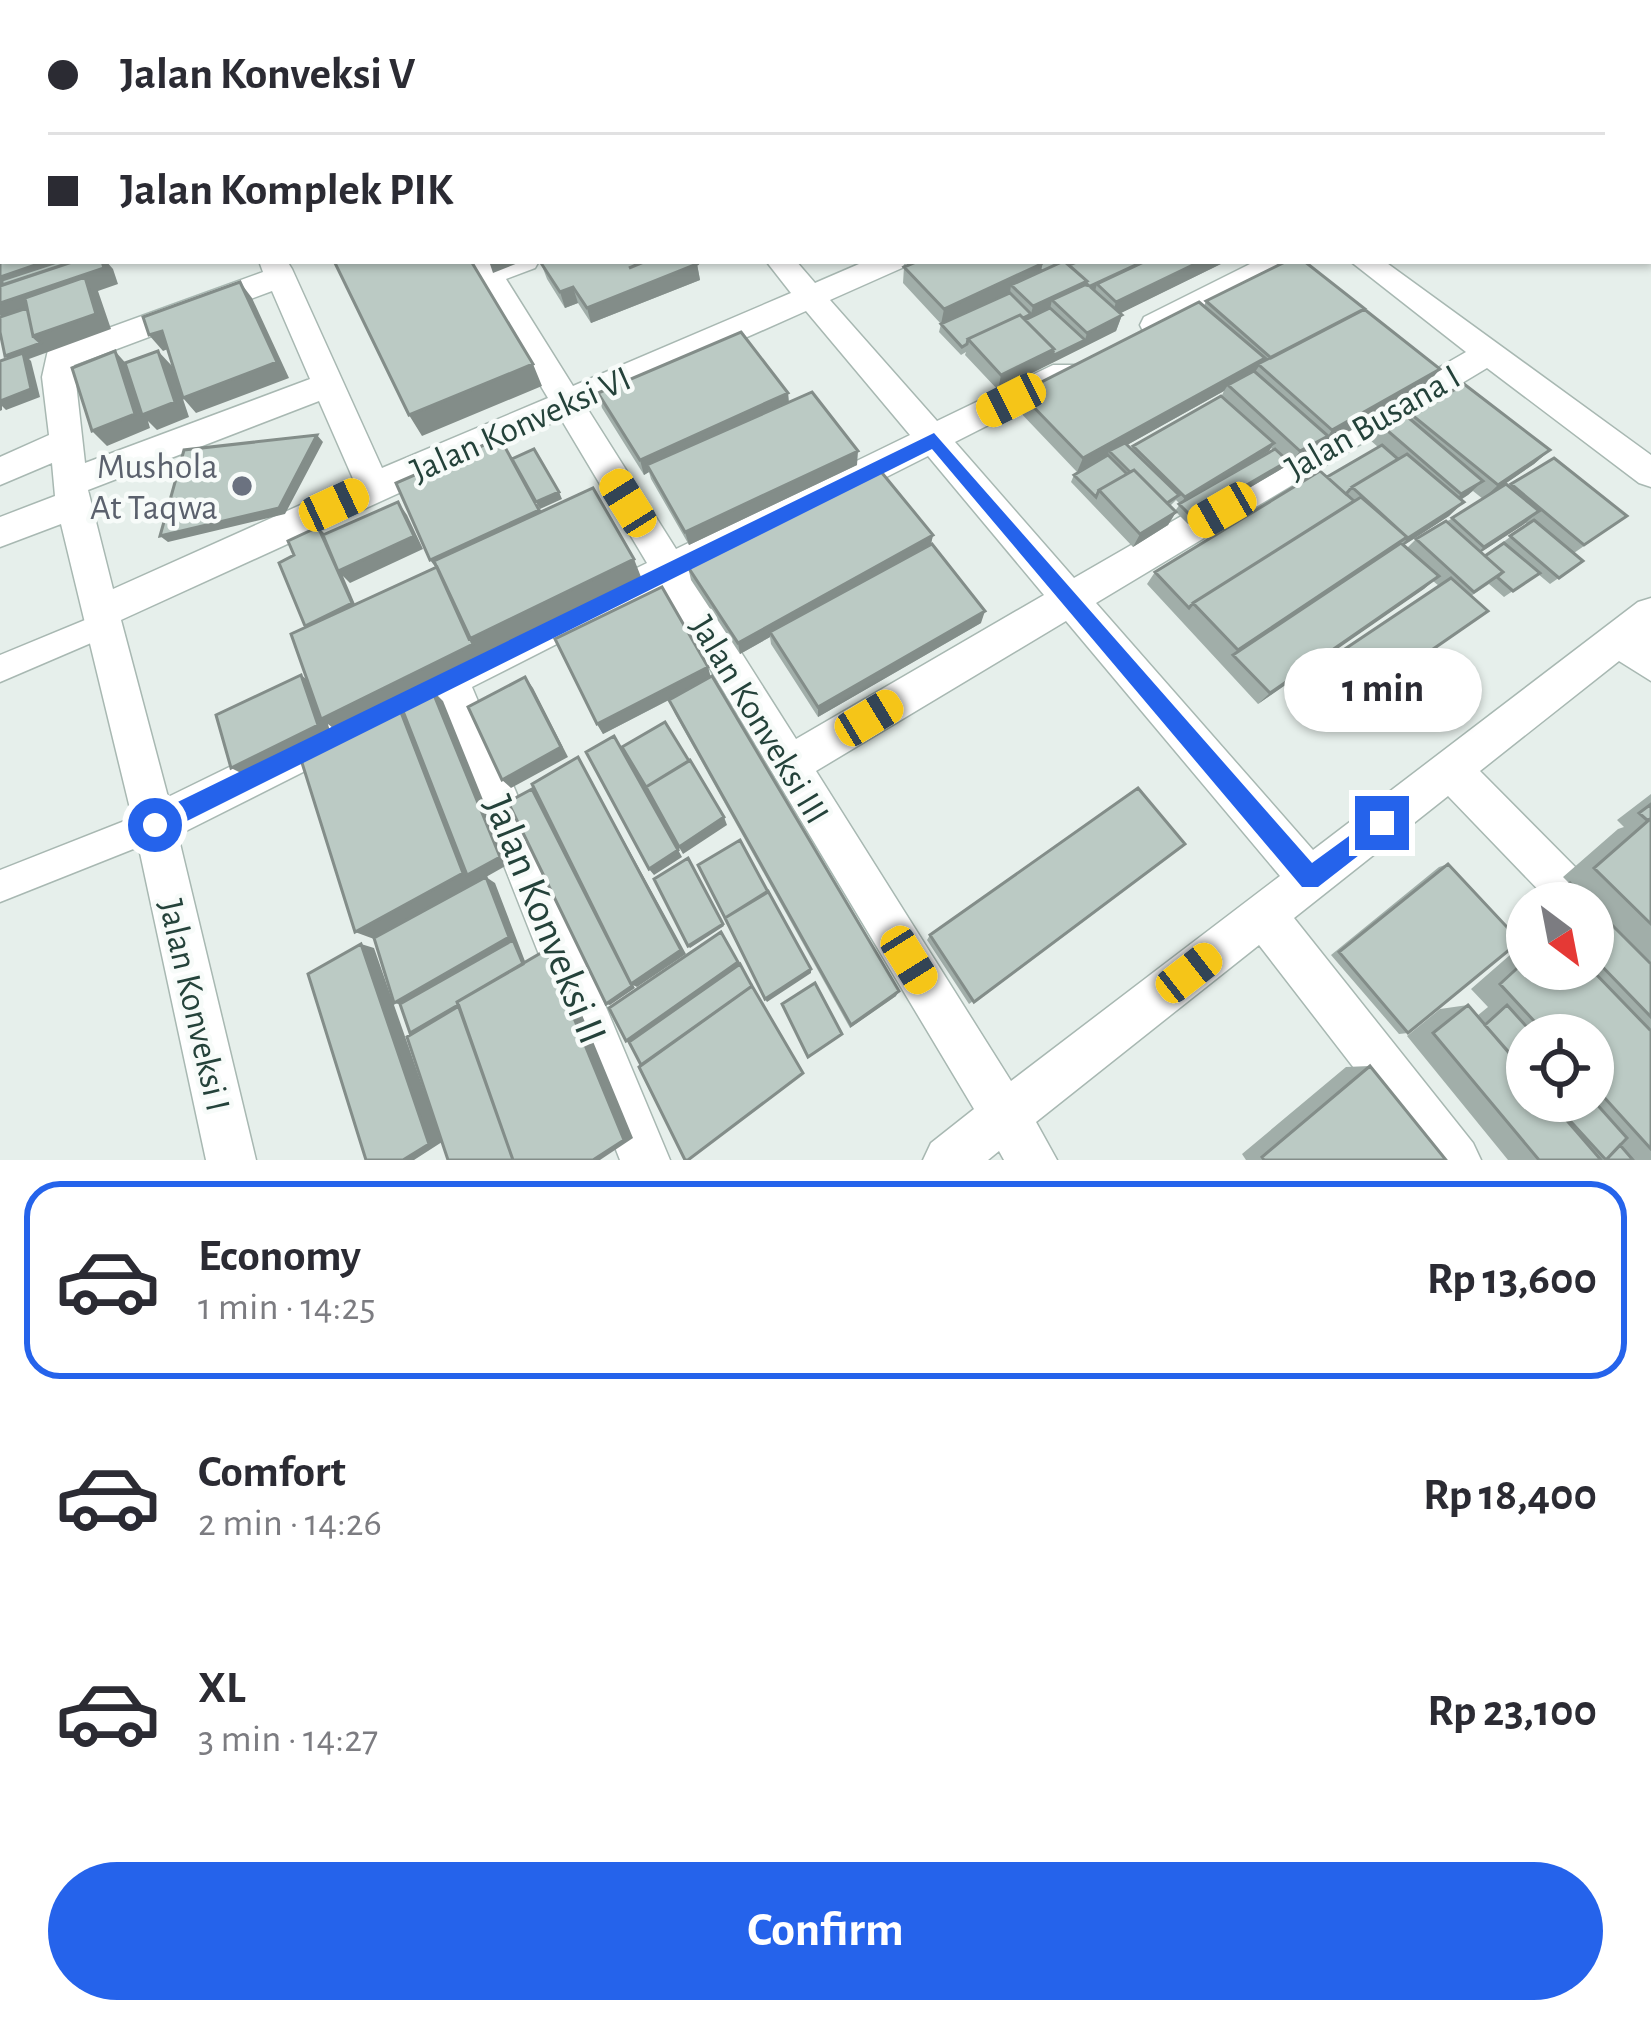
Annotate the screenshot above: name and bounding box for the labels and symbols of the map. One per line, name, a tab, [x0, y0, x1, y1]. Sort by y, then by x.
street label: Jalan Busana I	[1280, 358, 1466, 487]
street label: Jalan Konveksi VI	[405, 360, 636, 489]
car	[971, 368, 1051, 432]
place label: Mushola At Taqwa	[90, 449, 218, 526]
car	[594, 463, 662, 543]
marker: Mushola At Taqwa	[229, 473, 255, 499]
car	[294, 473, 374, 537]
car	[1182, 476, 1262, 544]
street label: Jalan Konveksi III	[683, 610, 835, 830]
callout: 1 min	[1283, 649, 1481, 733]
car	[829, 684, 909, 752]
street label: Jalan Konveksi II	[476, 790, 614, 1050]
route end	[1355, 796, 1409, 850]
route start	[128, 798, 182, 852]
north arrow	[1506, 882, 1614, 990]
street label: Jalan Konveksi I	[152, 896, 236, 1115]
car	[875, 920, 943, 1000]
car	[1150, 937, 1228, 1009]

